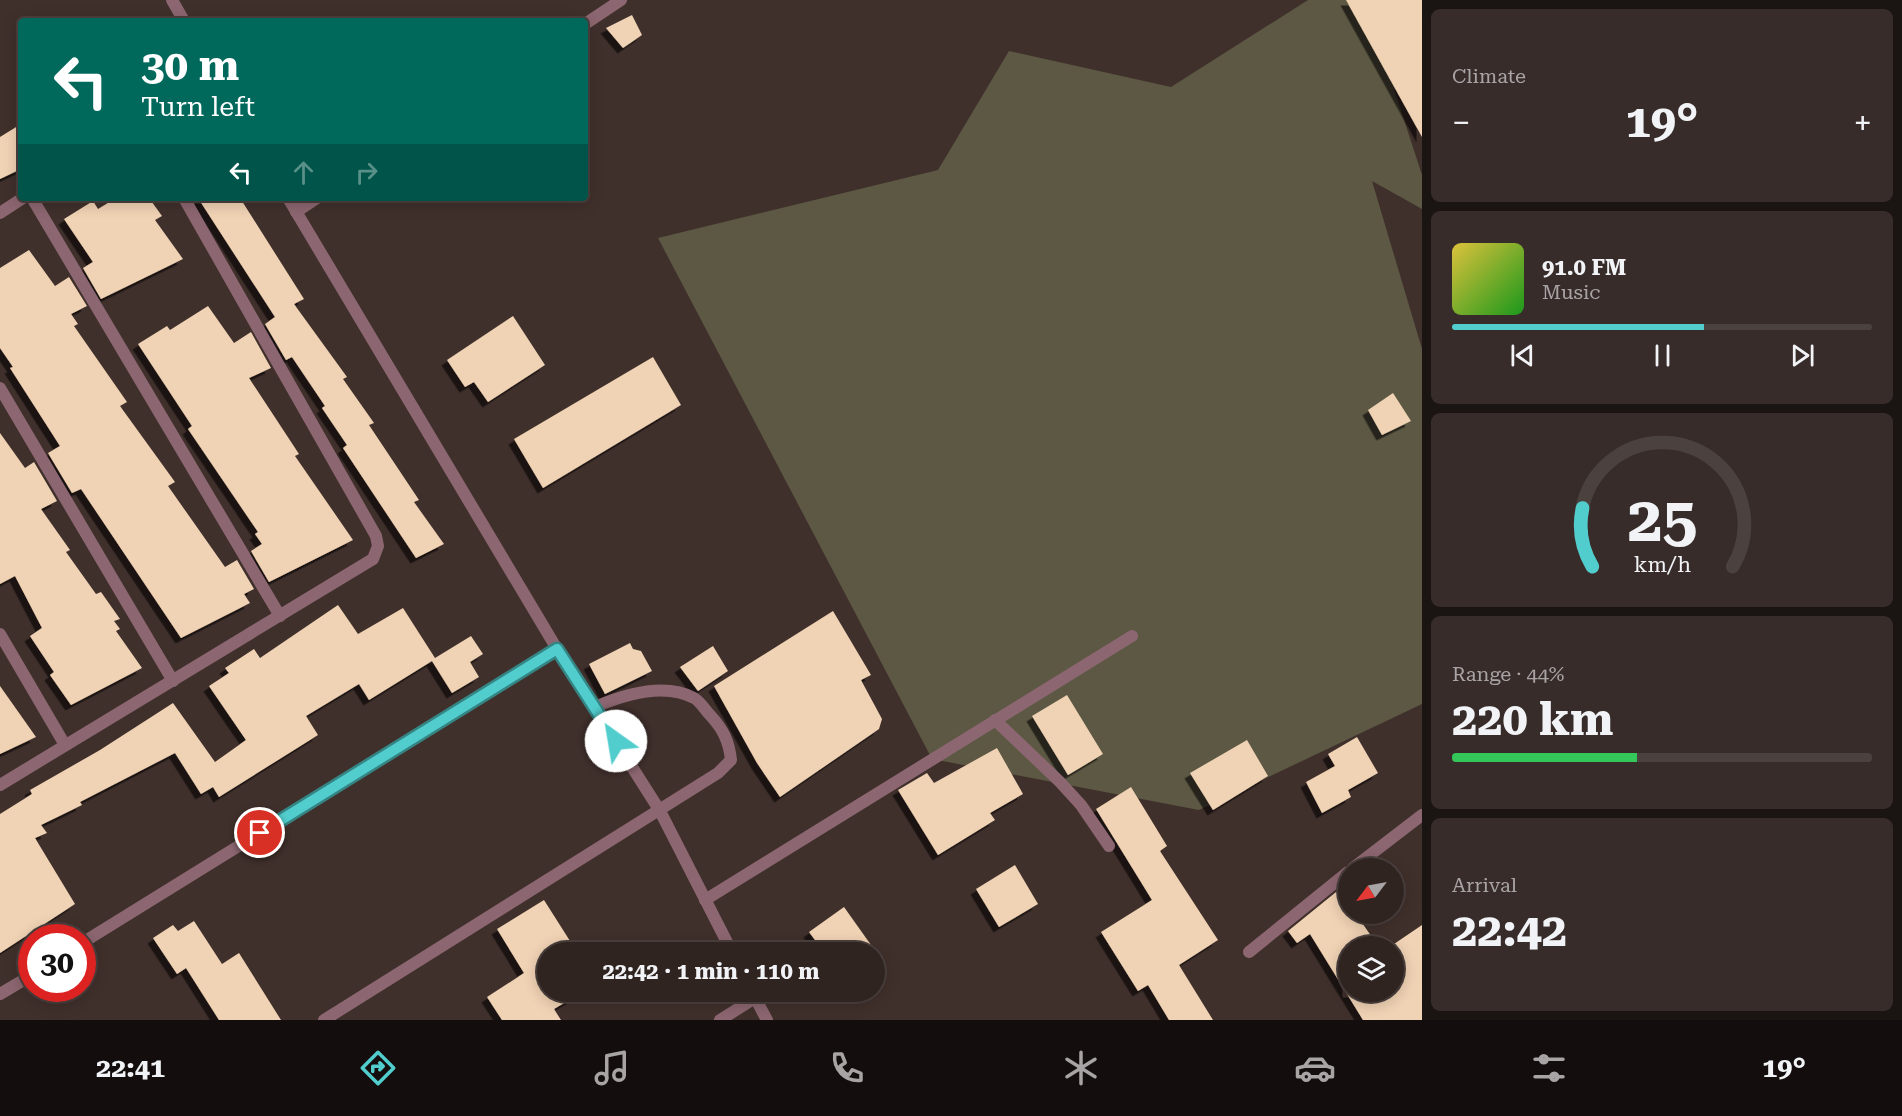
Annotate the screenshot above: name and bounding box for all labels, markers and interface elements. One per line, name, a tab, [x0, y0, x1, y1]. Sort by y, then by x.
text: 30 m	[141, 41, 239, 90]
icon: left	[42, 42, 120, 120]
text: Climate	[1452, 64, 1526, 88]
text: Turn left	[141, 91, 255, 123]
text: 19°	[1626, 95, 1698, 148]
text: −	[1452, 103, 1470, 142]
text: +	[1854, 103, 1872, 142]
icon: left	[224, 156, 257, 189]
icon: ahead	[287, 156, 320, 189]
icon: right	[350, 156, 383, 189]
text: 91.0 FM	[1542, 255, 1626, 280]
text: Music	[1542, 280, 1601, 304]
icon: previous	[1506, 339, 1539, 372]
icon: pause	[1646, 339, 1679, 372]
icon: next	[1786, 339, 1819, 372]
text: 25	[1627, 483, 1697, 556]
text: km/h	[1633, 552, 1691, 577]
text: Range · 44%	[1452, 662, 1564, 686]
text: 220 km	[1452, 693, 1613, 746]
position arrow	[584, 709, 648, 773]
pin	[234, 807, 285, 858]
icon: arrive	[243, 816, 276, 849]
north arrow	[1338, 858, 1404, 924]
map controls	[1338, 858, 1404, 1002]
text: Arrival	[1452, 873, 1517, 897]
text: 22:42	[1452, 904, 1567, 957]
speed limit sign: 30	[18, 924, 96, 1002]
button: layers	[1338, 936, 1404, 1002]
text: 22:42 · 1 min · 110 m	[602, 959, 820, 984]
icon: directions	[357, 1047, 399, 1089]
icon: music	[591, 1047, 633, 1089]
icon: phone	[826, 1047, 868, 1089]
icon: climate	[1060, 1047, 1102, 1089]
icon: car	[1294, 1047, 1336, 1089]
icon: filters	[1528, 1047, 1570, 1089]
text: 22:41	[96, 1052, 165, 1084]
text: 19°	[1762, 1052, 1806, 1084]

